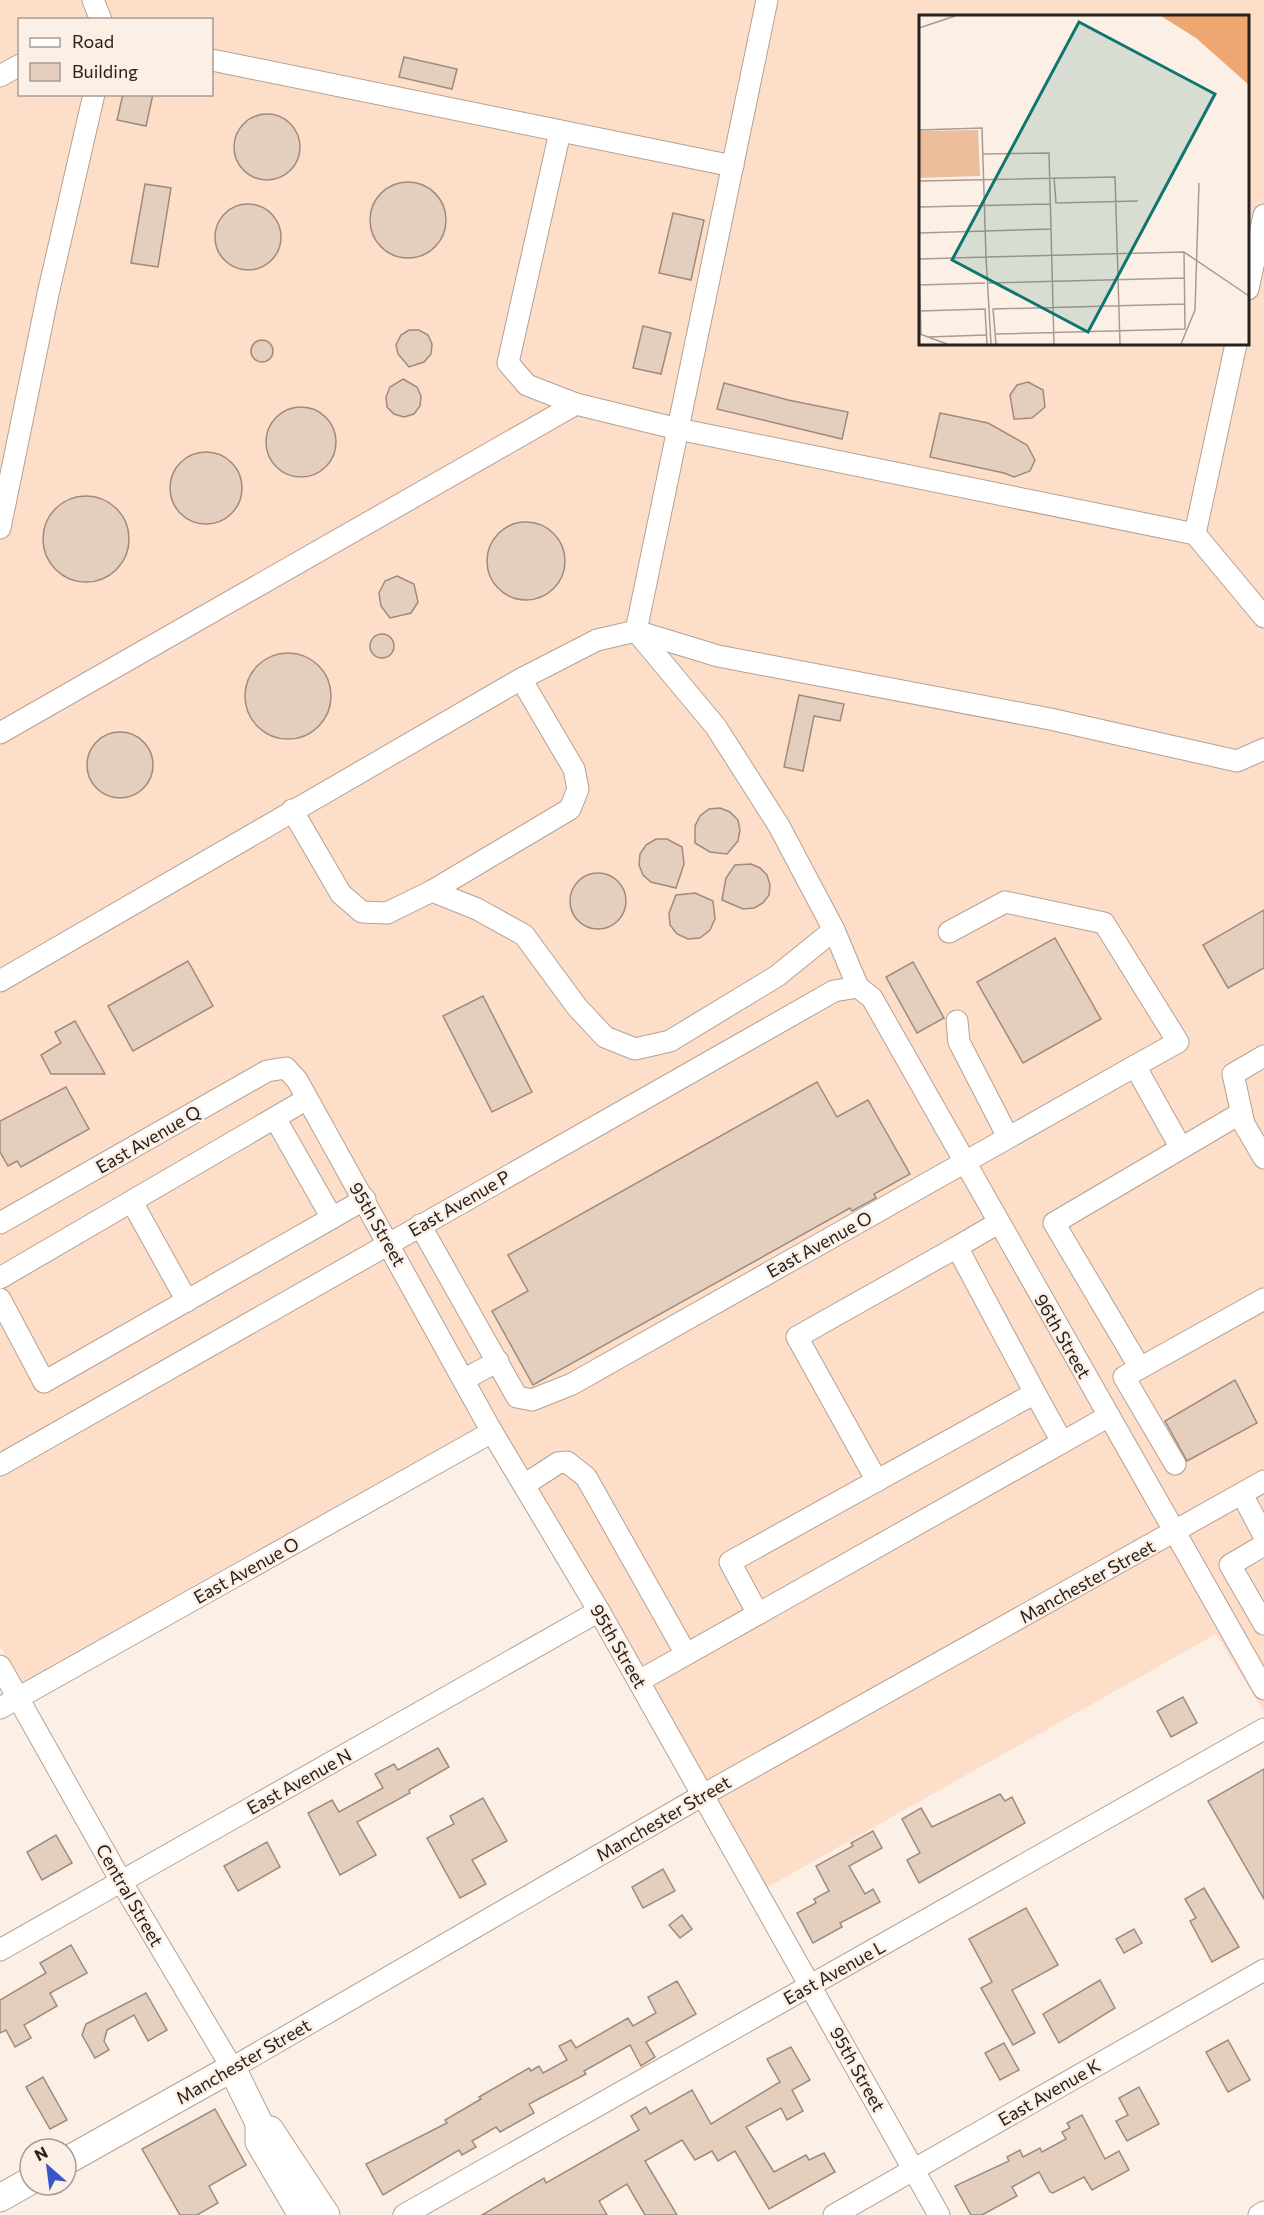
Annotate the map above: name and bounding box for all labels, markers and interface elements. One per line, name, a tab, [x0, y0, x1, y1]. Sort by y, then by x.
inset map	[919, 15, 1249, 345]
legend	[18, 18, 213, 96]
text: Road	[72, 30, 114, 52]
text: Building	[72, 60, 138, 82]
street label: East Avenue Q	[92, 1100, 204, 1178]
street label: East Avenue P	[404, 1165, 514, 1241]
street label: 95th Street	[345, 1178, 411, 1270]
street label: East Avenue O	[762, 1206, 876, 1282]
street label: 96th Street	[1030, 1290, 1096, 1382]
street label: East Avenue O	[189, 1532, 303, 1608]
street label: Manchester Street	[1015, 1535, 1159, 1627]
street label: 95th Street	[586, 1600, 652, 1692]
street label: East Avenue N	[243, 1743, 355, 1819]
street label: Manchester Street	[592, 1770, 734, 1866]
street label: Central Street	[92, 1840, 168, 1950]
street label: East Avenue L	[779, 1935, 889, 2009]
street label: Manchester Street	[172, 2013, 314, 2109]
street label: 95th Street	[826, 2023, 890, 2115]
street label: East Avenue K	[994, 2054, 1104, 2130]
north arrow	[18, 2137, 78, 2197]
text: N	[31, 2142, 50, 2165]

